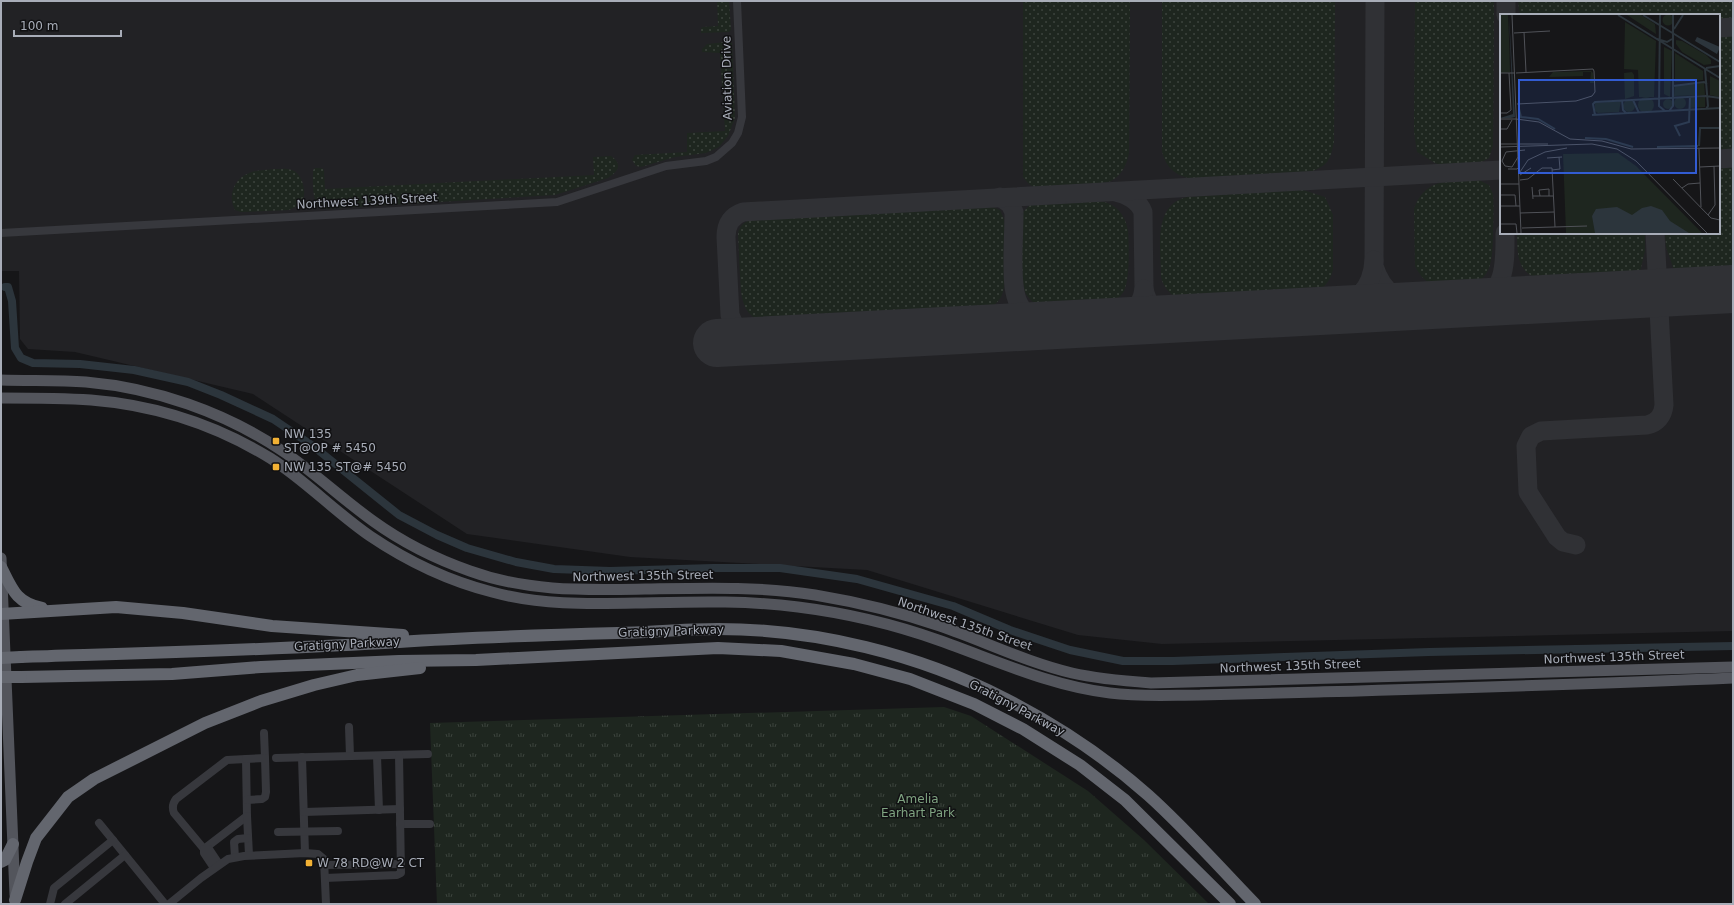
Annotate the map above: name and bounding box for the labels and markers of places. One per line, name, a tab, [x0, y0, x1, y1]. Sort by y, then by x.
place label: NW 135 ST@OP # 5450	[284, 427, 376, 455]
marker: NW 135 ST@OP # 5450	[271, 436, 281, 446]
place label: NW 135 ST@# 5450	[284, 460, 407, 474]
marker: NW 135 ST@# 5450	[271, 462, 281, 472]
place label: W 78 RD@W 2 CT	[317, 856, 425, 870]
marker: W 78 RD@W 2 CT	[304, 858, 314, 868]

